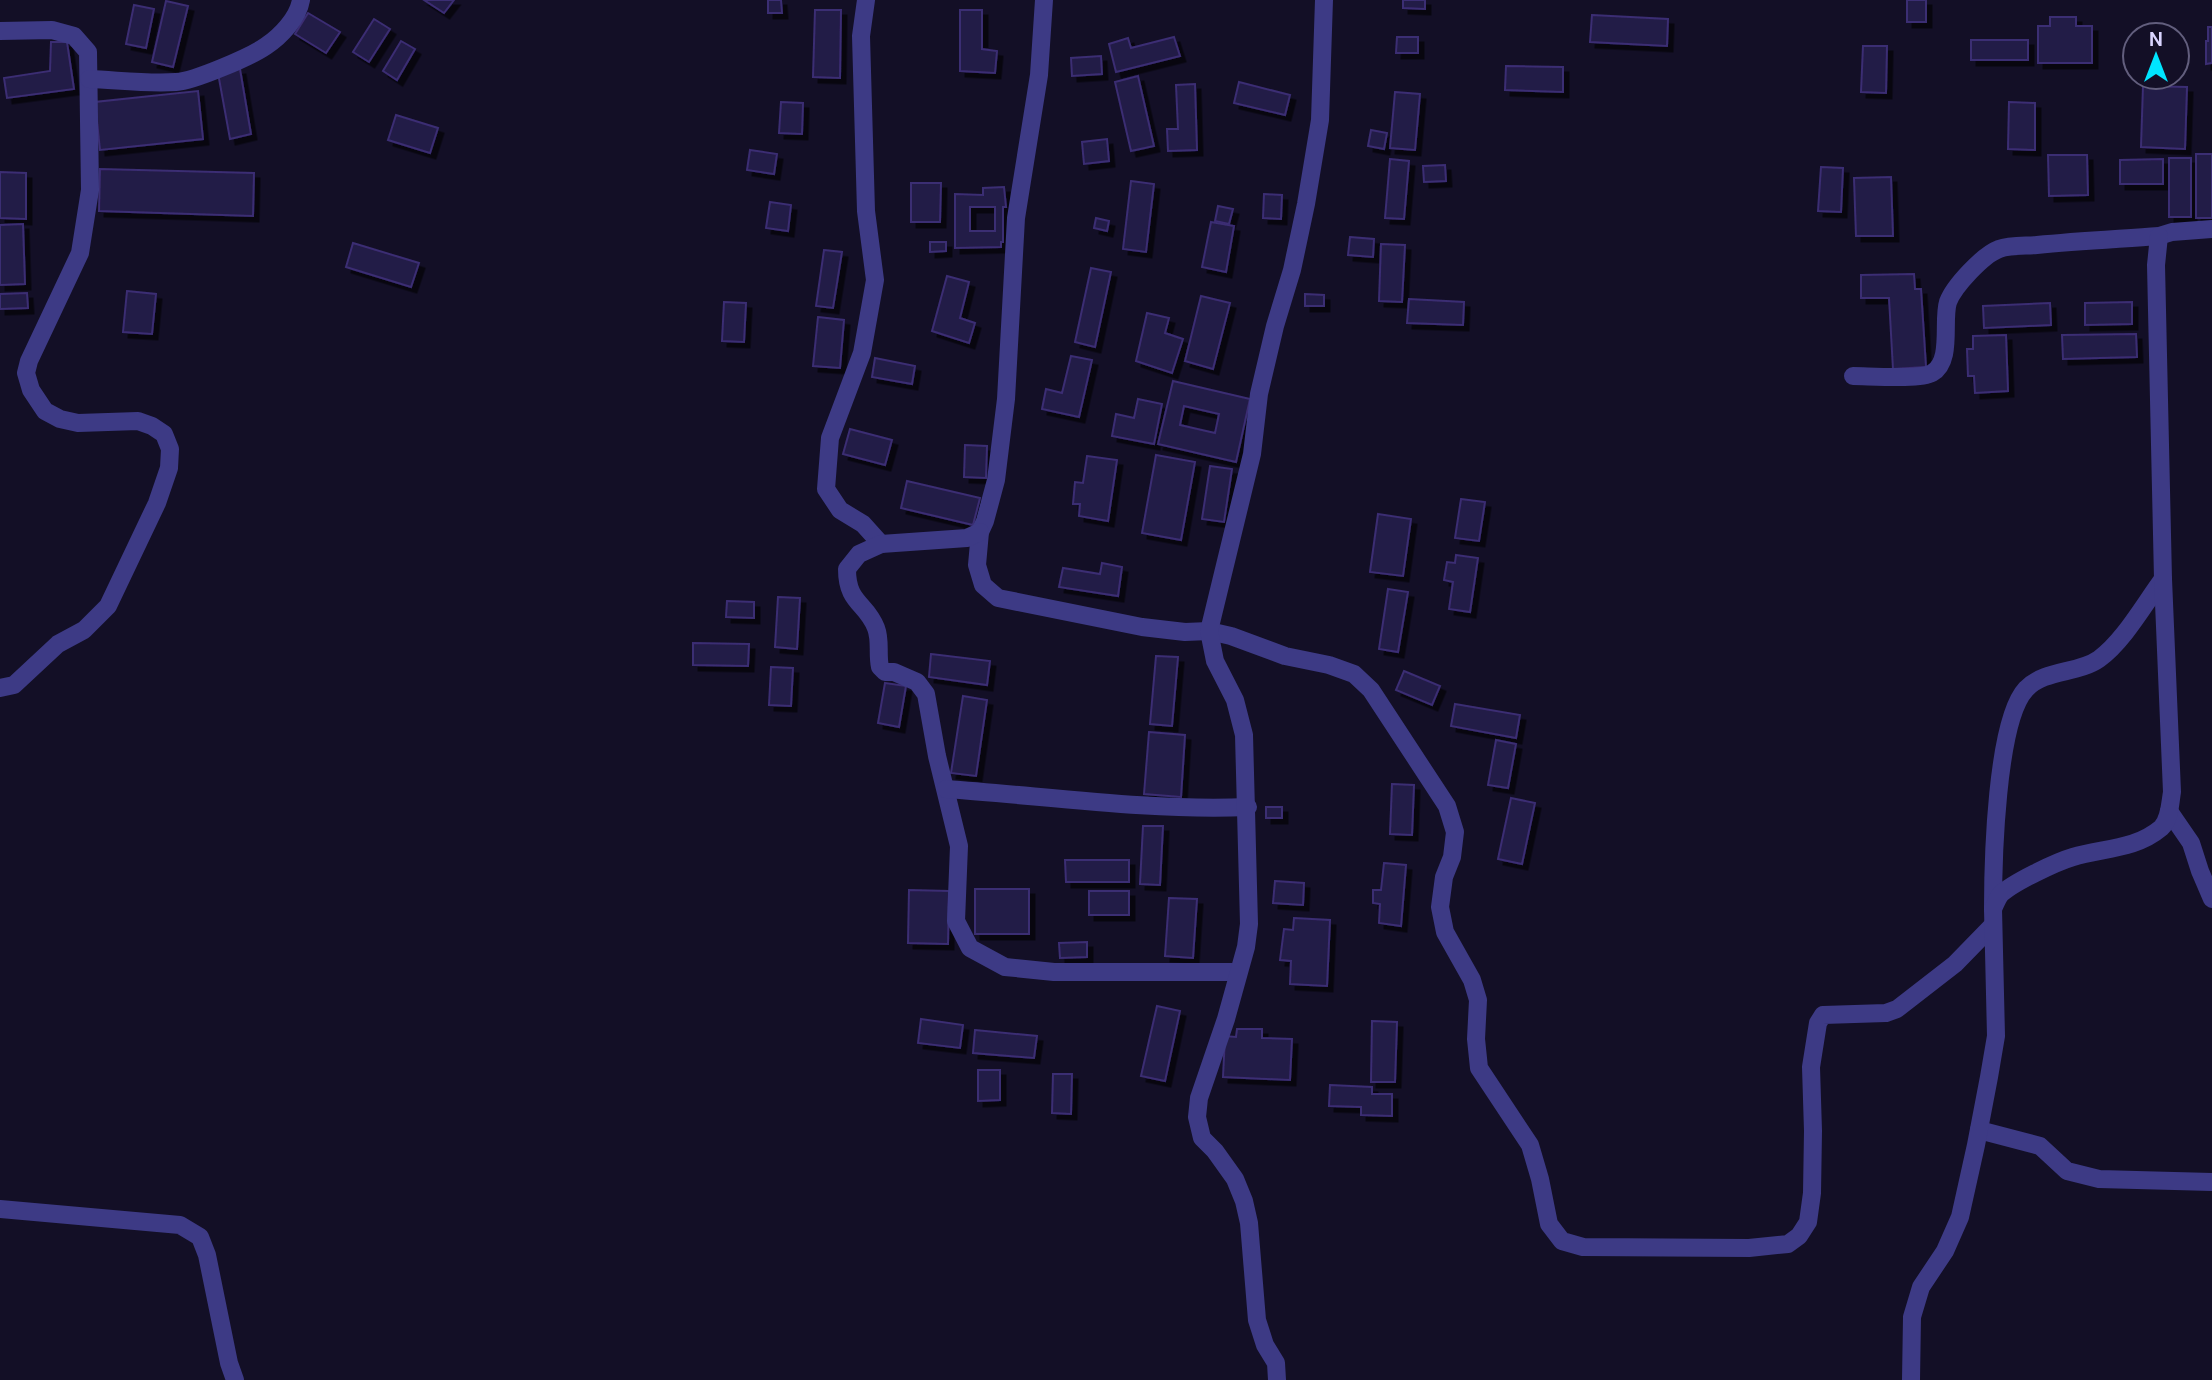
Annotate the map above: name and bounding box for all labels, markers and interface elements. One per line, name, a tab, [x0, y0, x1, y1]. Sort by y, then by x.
north arrow	[2121, 21, 2191, 91]
text: N	[2149, 27, 2163, 52]

